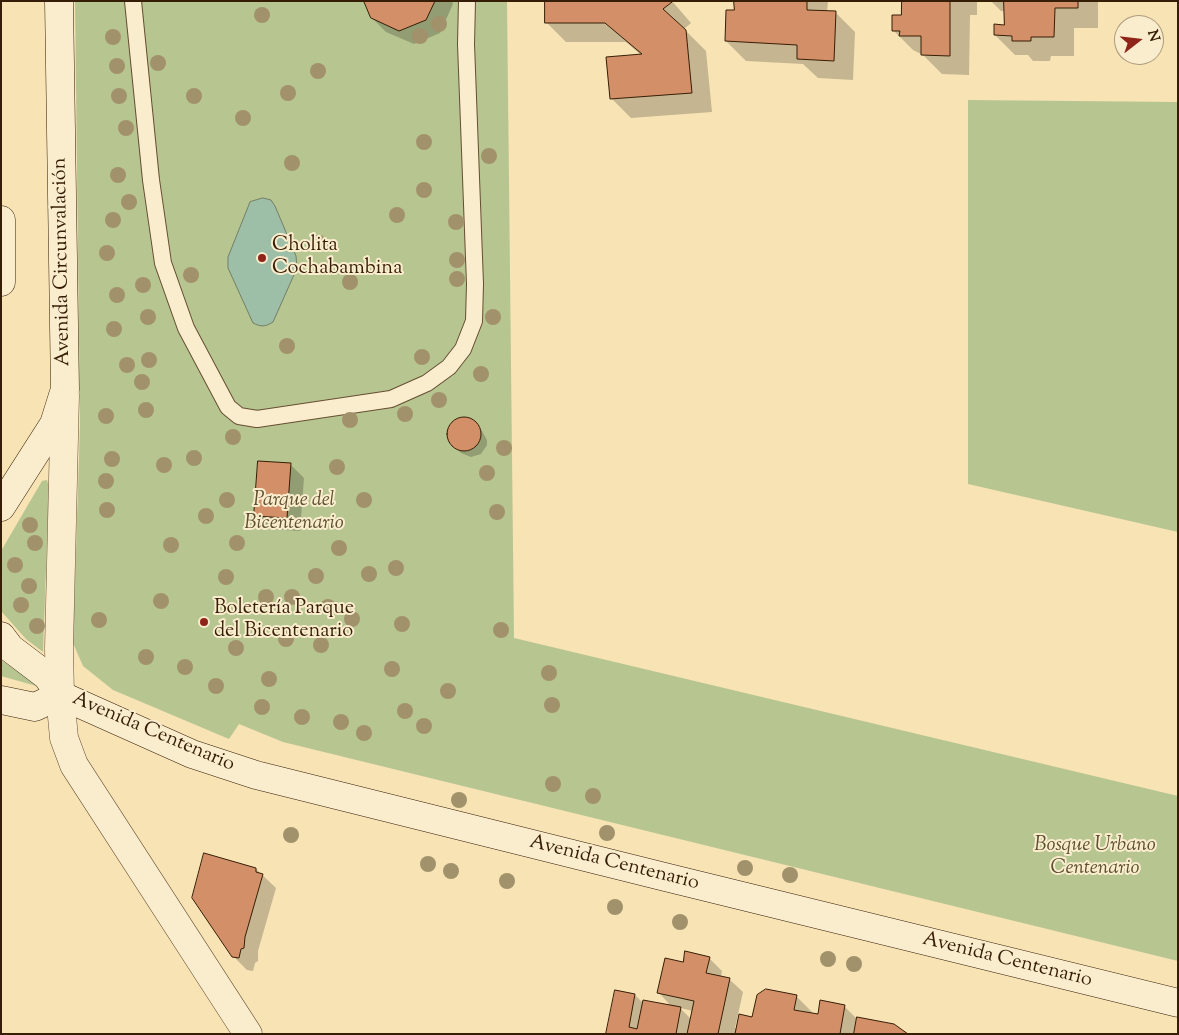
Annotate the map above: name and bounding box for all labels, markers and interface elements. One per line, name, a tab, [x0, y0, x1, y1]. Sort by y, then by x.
north arrow	[1114, 15, 1164, 65]
text: N	[1141, 28, 1164, 44]
street label: Avenida Circunvalación	[49, 157, 77, 367]
place label: Cholita Cochabambina	[272, 235, 402, 282]
marker: Cholita Cochabambina	[256, 252, 268, 264]
park label: Parque del Bicentenario	[244, 490, 344, 537]
place label: Boletería Parque del Bicentenario	[214, 598, 354, 645]
marker: Boletería Parque del Bicentenario	[198, 616, 210, 628]
street label: Avenida Centenario	[68, 688, 238, 778]
street label: Avenida Centenario	[527, 831, 701, 897]
park label: Bosque Urbano Centenario	[1034, 835, 1156, 882]
street label: Avenida Centenario	[920, 928, 1094, 994]

